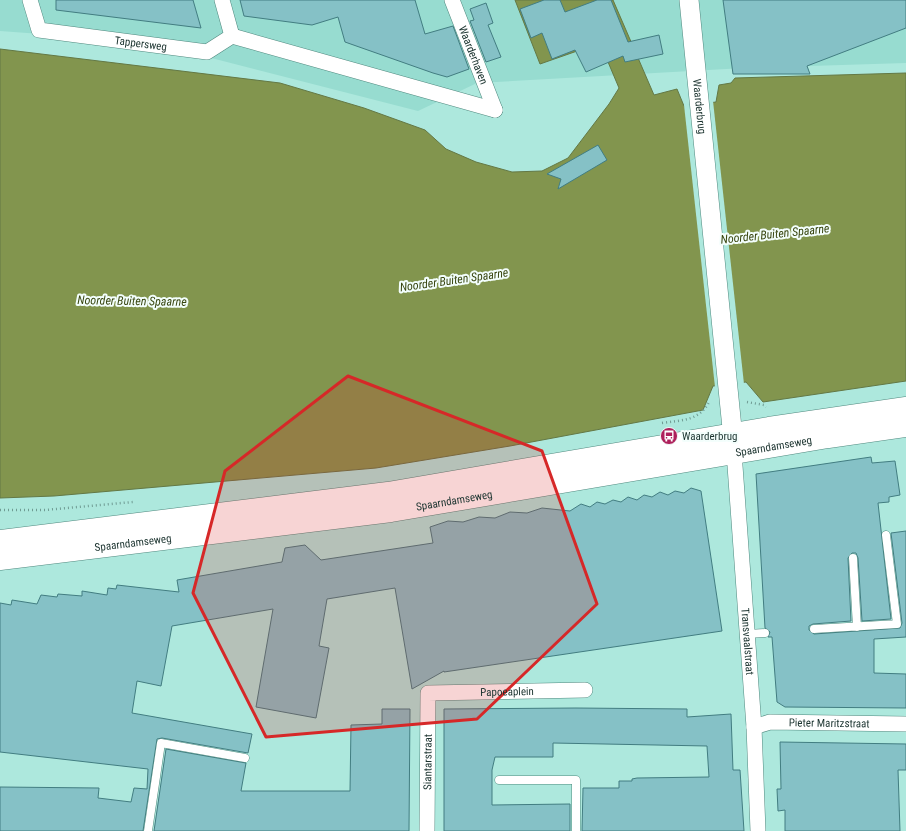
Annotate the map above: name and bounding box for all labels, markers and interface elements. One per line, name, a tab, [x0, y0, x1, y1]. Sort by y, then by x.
street label: Waarderhaven	[456, 24, 490, 86]
street label: Tappersweg	[114, 34, 168, 54]
street label: Waarderbrug	[690, 78, 708, 135]
water label: Noorder Buiten Spaarne	[720, 221, 831, 247]
water label: Noorder Buiten Spaarne	[399, 265, 510, 295]
water label: Noorder Buiten Spaarne	[77, 293, 187, 309]
bus stop icon: Waarderbrug	[659, 426, 679, 446]
place label: Waarderbrug	[682, 430, 737, 443]
street label: Spaarndamseweg	[734, 434, 813, 460]
street label: Spaarndamseweg	[415, 488, 493, 514]
street label: Spaarndamseweg	[94, 532, 172, 554]
street label: Transvaalstraat	[738, 608, 756, 675]
street label: Papoeaplein	[480, 685, 534, 699]
street label: Pieter Maritzstraat	[789, 716, 870, 730]
street label: Siantarstraat	[421, 734, 435, 790]

